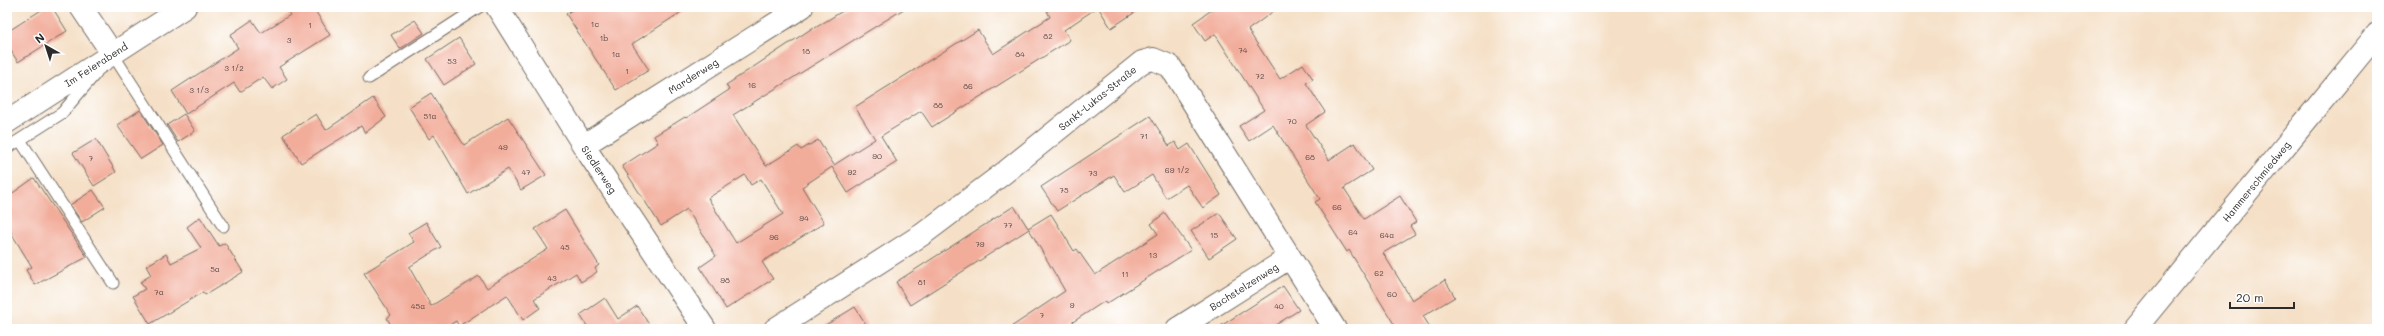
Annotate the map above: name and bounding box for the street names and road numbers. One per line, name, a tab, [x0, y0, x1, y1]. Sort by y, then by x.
street label: Im Feierabend	[62, 39, 130, 90]
street label: Marderweg	[665, 55, 721, 97]
street label: Sankt-Lukas-Straße	[1055, 62, 1139, 134]
street label: Hammerschmiedweg	[2219, 138, 2293, 225]
street label: Siedlerweg	[578, 143, 620, 196]
street label: Bachstelzenweg	[1207, 260, 1281, 314]

